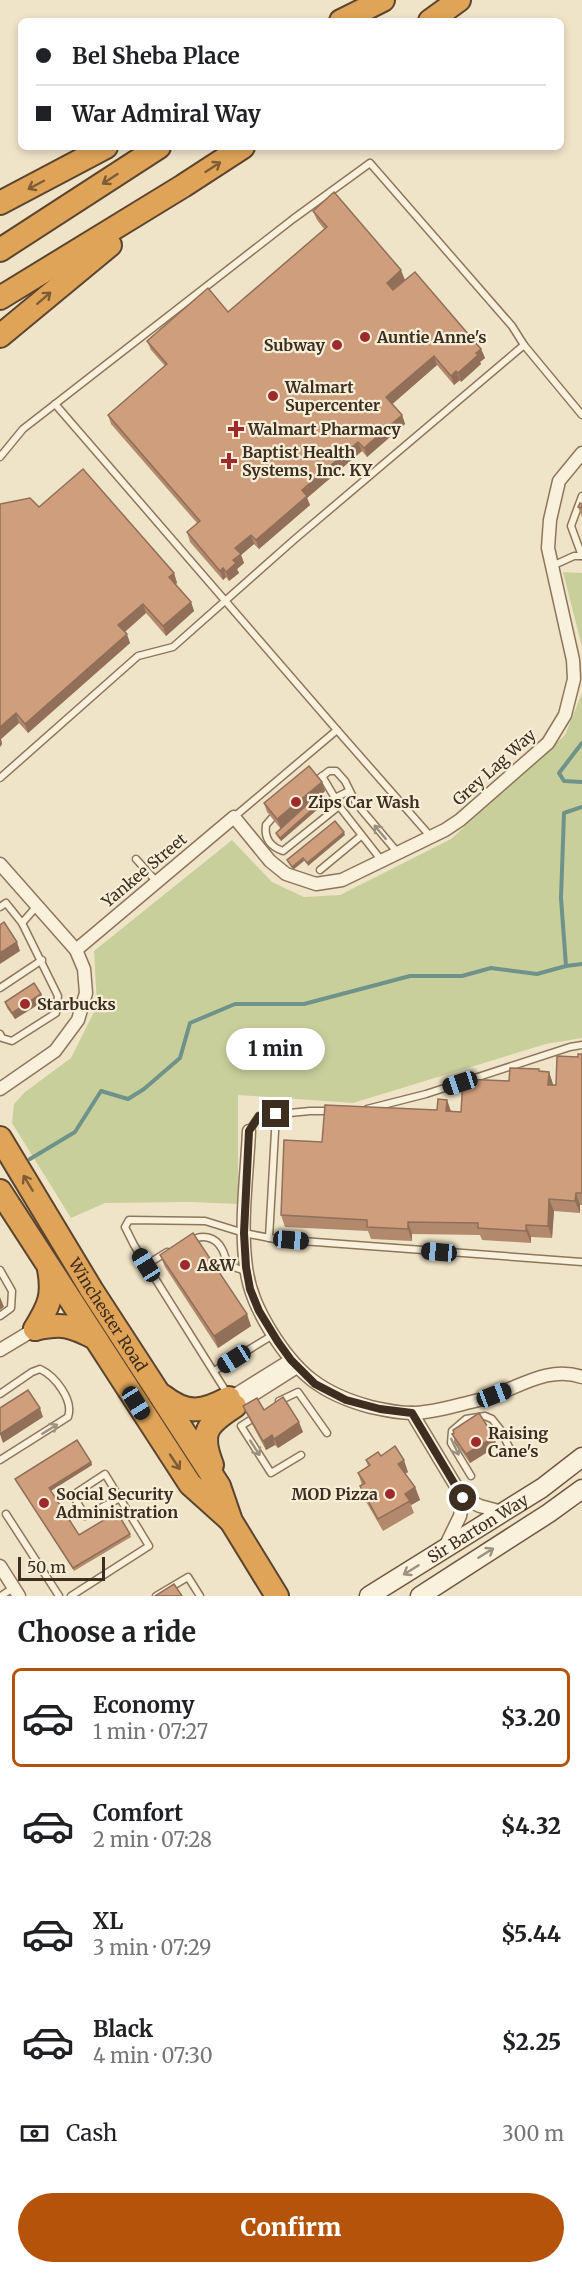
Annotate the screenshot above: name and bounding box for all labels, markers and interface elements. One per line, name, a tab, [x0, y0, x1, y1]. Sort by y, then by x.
text: Bel Sheba Place	[72, 42, 240, 70]
text: War Admiral Way	[72, 100, 261, 128]
one-way arrow	[205, 161, 221, 173]
one-way arrow	[102, 173, 119, 185]
one-way arrow	[28, 180, 46, 191]
one-way arrow	[36, 291, 51, 305]
place label: Auntie Anne's	[376, 327, 487, 347]
marker: Auntie Anne's	[358, 330, 372, 344]
place label: Subway	[264, 335, 326, 355]
marker: Subway	[330, 338, 344, 352]
place label: Walmart Supercenter	[284, 377, 381, 415]
marker: Walmart Supercenter	[266, 389, 280, 403]
place label: Walmart Pharmacy	[247, 419, 401, 439]
marker: Walmart Pharmacy	[229, 422, 243, 436]
place label: Baptist Health Systems, Inc. KY	[242, 442, 373, 481]
marker: Baptist Health Systems, Inc. KY	[220, 452, 238, 470]
street label: Grey Lag Way	[448, 724, 540, 810]
place label: Zips Car Wash	[308, 792, 420, 812]
marker: Zips Car Wash	[289, 795, 303, 809]
one-way arrow	[373, 824, 386, 840]
street label: Yankee Street	[97, 828, 191, 912]
place label: Starbucks	[37, 994, 116, 1014]
marker: Starbucks	[18, 997, 32, 1011]
callout: 1 min	[226, 1027, 326, 1069]
text: 1 min	[248, 1036, 303, 1061]
car	[440, 1069, 480, 1097]
route end	[262, 1100, 289, 1127]
one-way arrow	[22, 1175, 34, 1192]
car	[272, 1229, 310, 1251]
car	[420, 1241, 458, 1263]
car	[129, 1245, 163, 1285]
street label: Winchester Road	[64, 1253, 152, 1375]
place label: A&W	[196, 1255, 237, 1275]
marker: A&W	[178, 1258, 192, 1272]
car	[214, 1342, 254, 1376]
car	[474, 1380, 514, 1410]
car	[119, 1383, 153, 1423]
one-way arrow	[41, 1422, 58, 1434]
place label: Raising Cane's	[488, 1423, 548, 1461]
marker: Raising Cane's	[469, 1435, 483, 1449]
one-way arrow	[450, 1438, 461, 1456]
one-way arrow	[249, 1439, 261, 1456]
one-way arrow	[169, 1454, 181, 1470]
place label: Social Security Administration	[55, 1484, 178, 1522]
place label: MOD Pizza	[291, 1484, 378, 1504]
route start	[449, 1484, 476, 1511]
marker: MOD Pizza	[383, 1487, 397, 1501]
street label: Sir Barton Way	[423, 1489, 532, 1567]
marker: Social Security Administration	[37, 1496, 51, 1510]
one-way arrow	[477, 1546, 494, 1558]
scale bar	[18, 1554, 105, 1582]
text: 50 m	[27, 1557, 66, 1577]
one-way arrow	[403, 1564, 420, 1576]
text: Choose a ride	[18, 1615, 196, 1649]
icon: car	[21, 1691, 75, 1745]
text: Economy	[93, 1691, 194, 1719]
text: $3.20	[501, 1704, 561, 1732]
text: 1 min · 07:27	[93, 1719, 208, 1744]
icon: car	[21, 1799, 75, 1853]
text: Comfort	[93, 1799, 183, 1827]
text: $4.32	[501, 1812, 561, 1840]
text: 2 min · 07:28	[93, 1827, 212, 1852]
icon: car	[21, 1907, 75, 1961]
text: XL	[93, 1907, 123, 1935]
text: $5.44	[501, 1920, 561, 1948]
text: 3 min · 07:29	[93, 1935, 211, 1960]
icon: car	[21, 2015, 75, 2069]
text: Black	[93, 2015, 153, 2043]
text: $2.25	[502, 2028, 561, 2056]
text: 4 min · 07:30	[93, 2043, 213, 2068]
icon: cash	[18, 2117, 51, 2150]
text: Cash	[66, 2119, 117, 2147]
text: 300 m	[502, 2121, 564, 2146]
button: Confirm	[18, 2193, 564, 2262]

